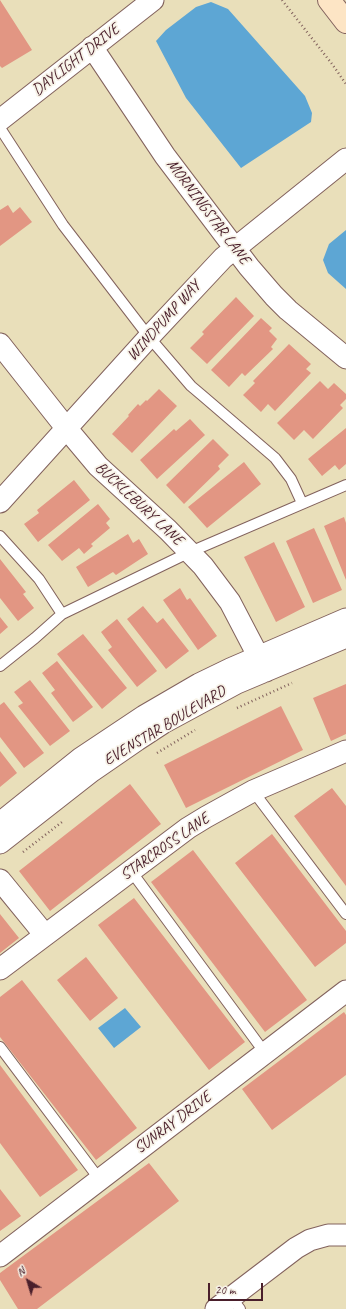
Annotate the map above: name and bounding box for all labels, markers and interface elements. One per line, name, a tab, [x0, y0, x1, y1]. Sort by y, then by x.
street label: DAYLIGHT DRIVE	[29, 20, 123, 100]
street label: MORNINGSTAR LANE	[162, 155, 254, 269]
street label: WINDPUMP WAY	[123, 277, 205, 365]
street label: BUCKLEBURY LANE	[91, 458, 187, 550]
street label: EVENSTAR BOULEVARD	[100, 682, 230, 770]
street label: STARCROSS LANE	[117, 809, 213, 885]
street label: SUNRAY DRIVE	[131, 1088, 215, 1158]
north arrow	[8, 1261, 48, 1301]
text: N	[14, 1264, 28, 1279]
scale bar	[210, 1275, 265, 1301]
text: 20 m	[215, 1282, 235, 1298]

